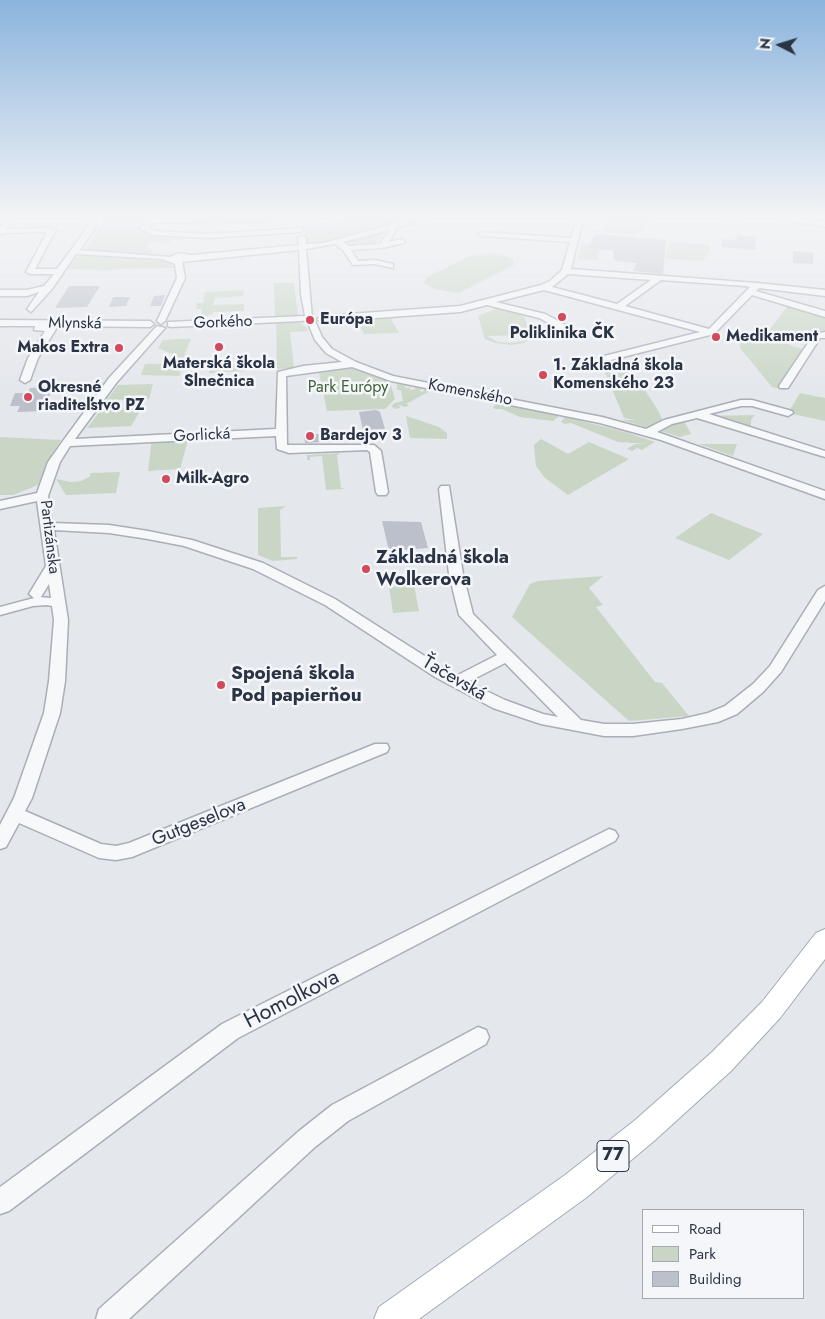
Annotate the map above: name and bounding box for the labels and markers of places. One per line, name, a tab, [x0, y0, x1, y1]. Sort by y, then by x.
place label: Európa	[320, 310, 373, 330]
marker: Poliklinika ČK	[556, 311, 568, 323]
marker: Európa	[304, 314, 316, 326]
place label: Poliklinika ČK	[510, 324, 614, 344]
place label: Medikament	[726, 327, 818, 347]
marker: Medikament	[710, 331, 722, 343]
place label: Makos Extra	[17, 338, 109, 358]
marker: Materská škola Slnečnica	[213, 341, 225, 353]
marker: Makos Extra	[113, 342, 125, 354]
place label: Materská škola Slnečnica	[163, 354, 275, 392]
place label: 1. Základná škola Komenského 23	[553, 356, 683, 394]
marker: 1. Základná škola Komenského 23	[537, 369, 549, 381]
place label: Okresné riaditeľstvo PZ	[38, 378, 145, 416]
marker: Okresné riaditeľstvo PZ	[22, 391, 34, 403]
place label: Bardejov 3	[320, 426, 402, 446]
marker: Bardejov 3	[304, 430, 316, 442]
place label: Milk-Agro	[176, 469, 249, 489]
marker: Milk-Agro	[160, 473, 172, 485]
place label: Základná škola Wolkerova	[376, 547, 509, 591]
marker: Základná škola Wolkerova	[360, 563, 372, 575]
place label: Spojená škola Pod papierňou	[231, 663, 362, 707]
marker: Spojená škola Pod papierňou	[215, 679, 227, 691]

